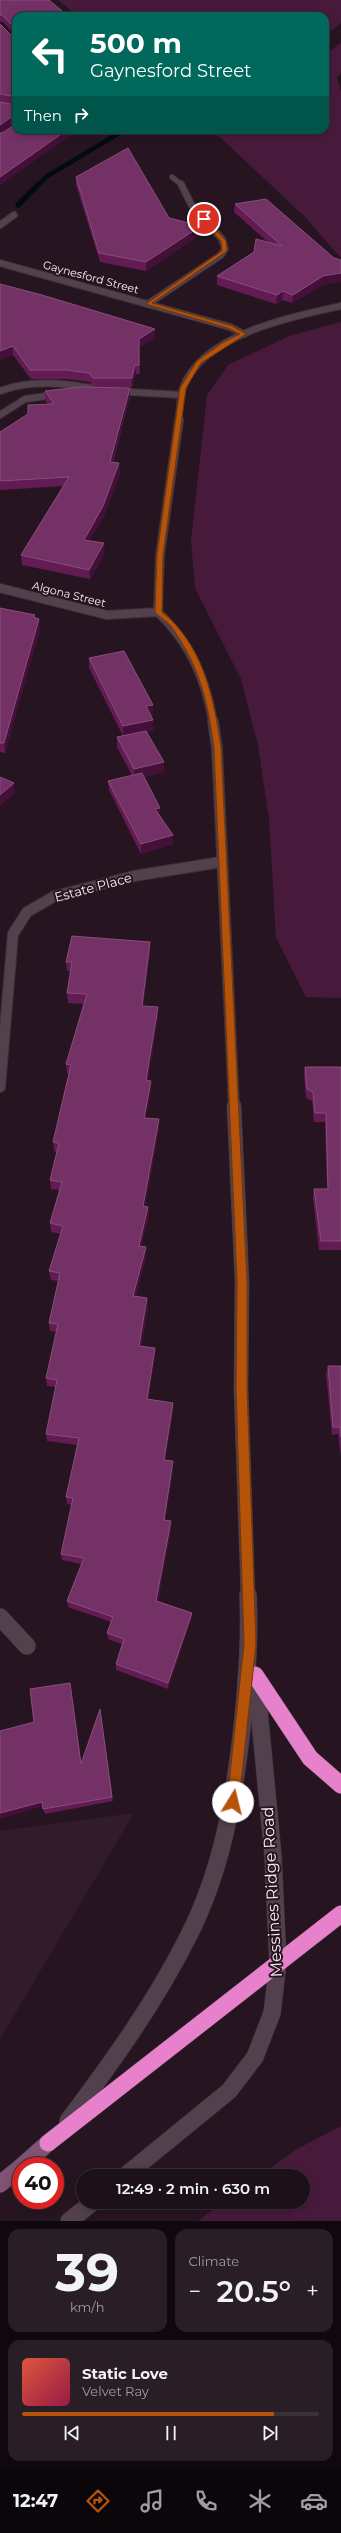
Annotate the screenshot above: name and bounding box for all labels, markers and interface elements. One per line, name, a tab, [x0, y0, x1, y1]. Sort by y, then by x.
text: 500 m	[90, 26, 182, 60]
icon: left	[24, 28, 76, 80]
text: Gaynesford Street	[90, 60, 251, 82]
icon: right	[70, 104, 92, 126]
text: Then	[24, 106, 62, 125]
pin	[187, 202, 221, 236]
icon: arrive	[193, 208, 215, 230]
street label: Gaynesford Street	[42, 257, 141, 297]
street label: Algona Street	[31, 578, 108, 610]
street label: Estate Place	[53, 869, 134, 905]
position arrow	[212, 1781, 254, 1823]
street label: Messines Ridge Road	[258, 1806, 286, 1978]
speed limit sign: 40	[12, 2157, 64, 2209]
text: 12:49 · 2 min · 630 m	[116, 2179, 270, 2198]
text: 39	[55, 2241, 119, 2304]
text: Climate	[189, 2253, 239, 2269]
text: 20.5°	[217, 2273, 291, 2310]
text: −	[189, 2278, 201, 2305]
text: +	[306, 2278, 319, 2305]
text: km/h	[70, 2299, 105, 2315]
text: Static Love	[82, 2364, 168, 2383]
text: Velvet Ray	[82, 2383, 149, 2399]
icon: previous	[61, 2422, 83, 2444]
icon: pause	[160, 2422, 182, 2444]
icon: next	[259, 2422, 281, 2444]
icon: directions	[84, 2487, 112, 2515]
icon: music	[138, 2487, 166, 2515]
icon: phone	[192, 2487, 220, 2515]
icon: climate	[246, 2487, 274, 2515]
icon: car	[300, 2487, 328, 2515]
text: 12:47	[13, 2490, 58, 2512]

